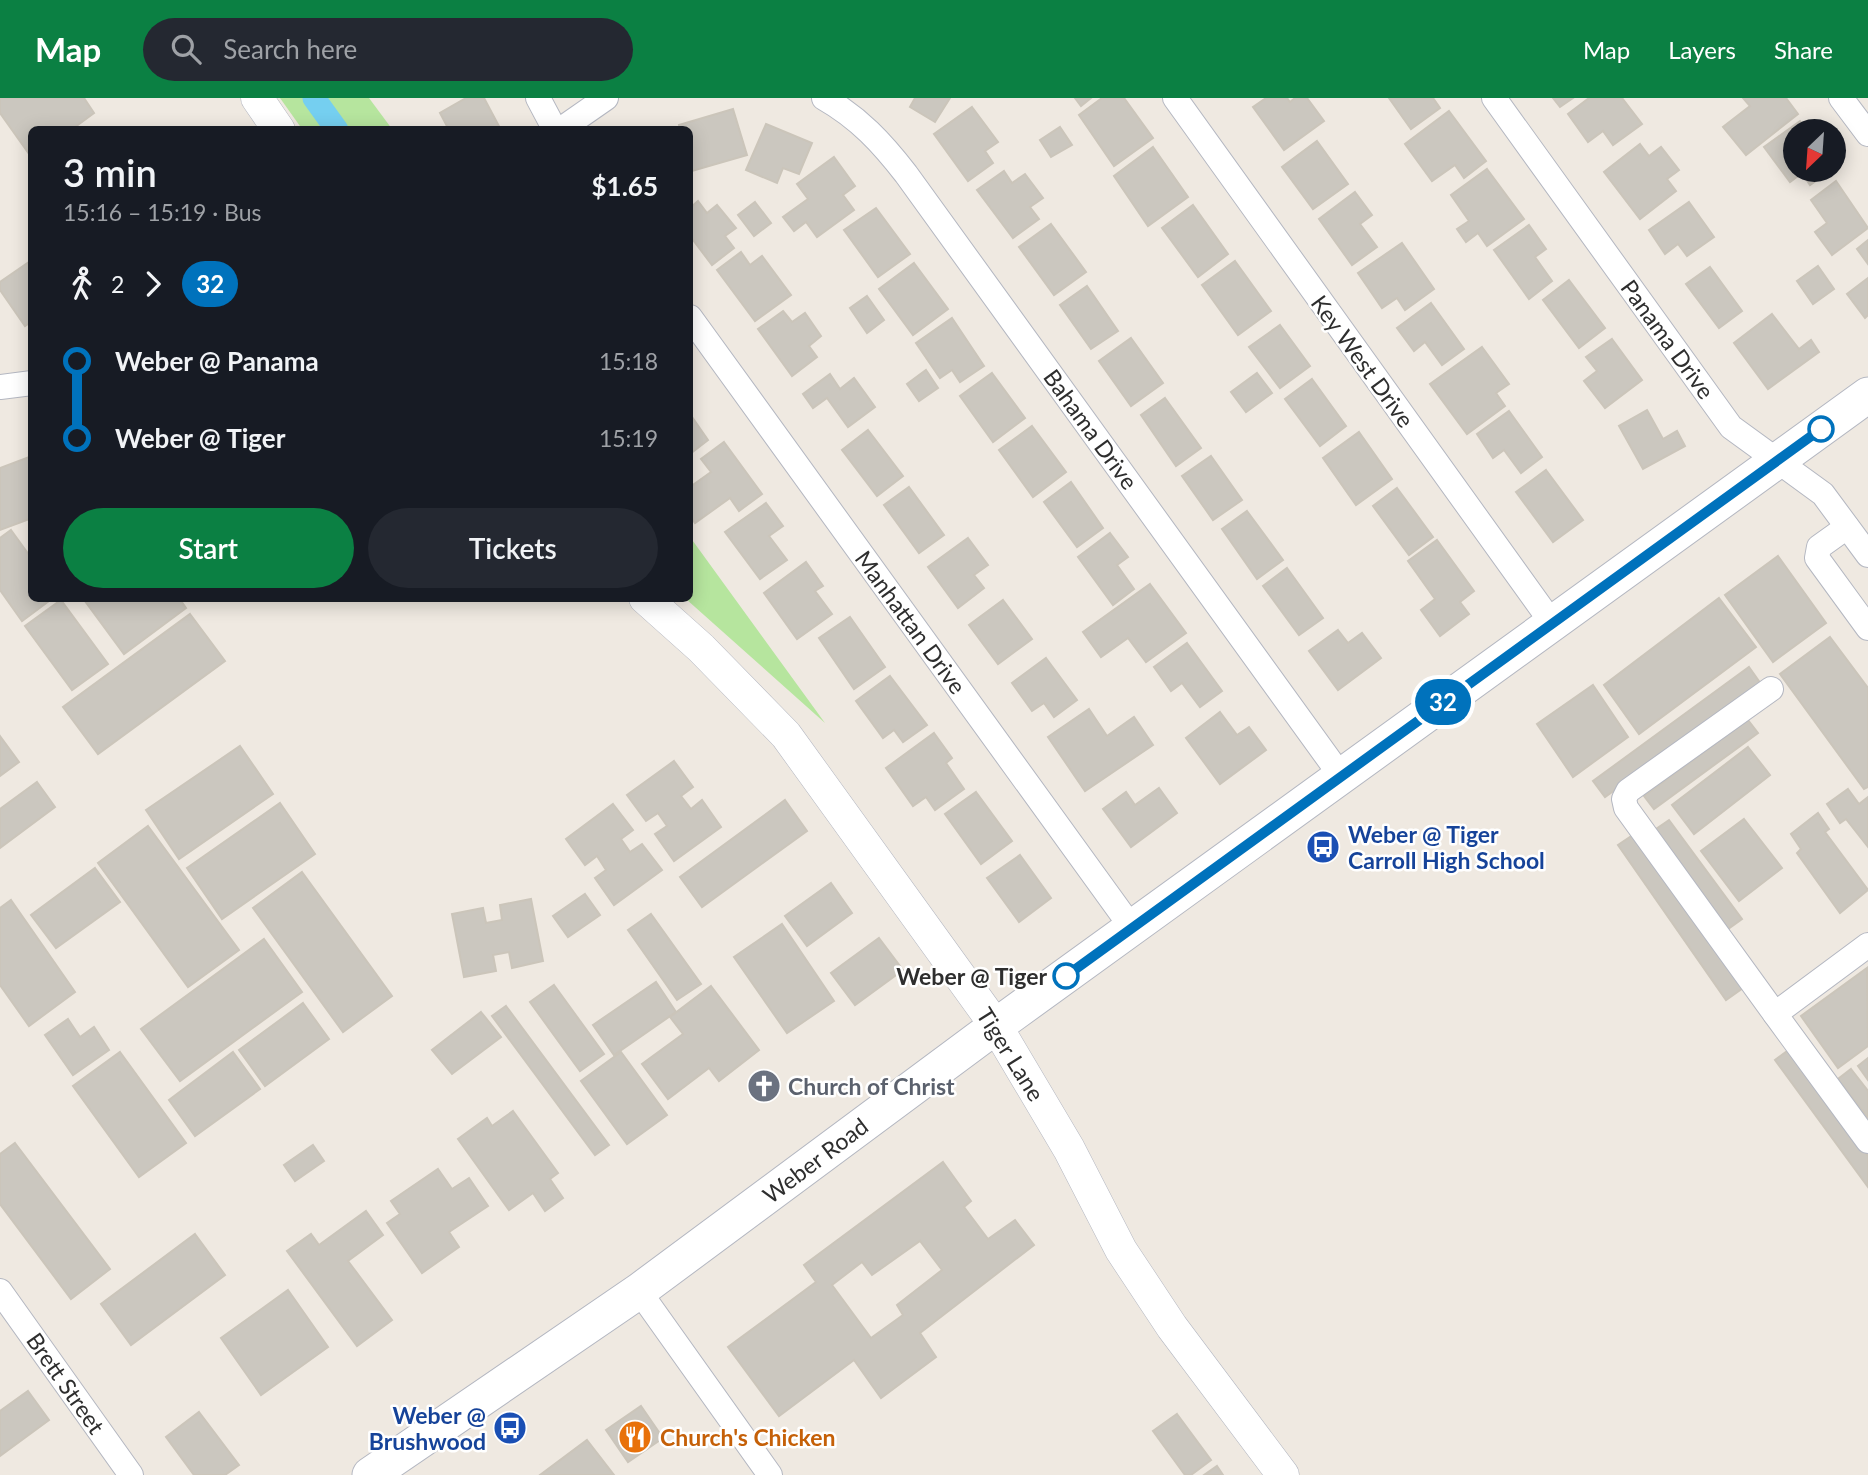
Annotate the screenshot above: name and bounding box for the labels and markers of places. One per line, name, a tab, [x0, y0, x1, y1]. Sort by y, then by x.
unlabelled marker	[1808, 416, 1834, 442]
place label: Weber @ Tiger Carroll High School	[1348, 820, 1545, 874]
bus stop icon: Weber @ Tiger Carroll High School	[1304, 828, 1342, 866]
place label: Weber @ Tiger	[896, 962, 1047, 990]
marker: Weber @ Tiger	[1053, 963, 1079, 989]
church icon: Church of Christ	[745, 1067, 783, 1105]
place label: Church of Christ	[788, 1072, 955, 1100]
place label: Weber @ Brushwood	[369, 1401, 486, 1455]
bus stop icon: Weber @ Brushwood	[491, 1409, 529, 1447]
restaurant icon: Church's Chicken	[616, 1418, 654, 1456]
place label: Church's Chicken	[660, 1423, 835, 1451]

